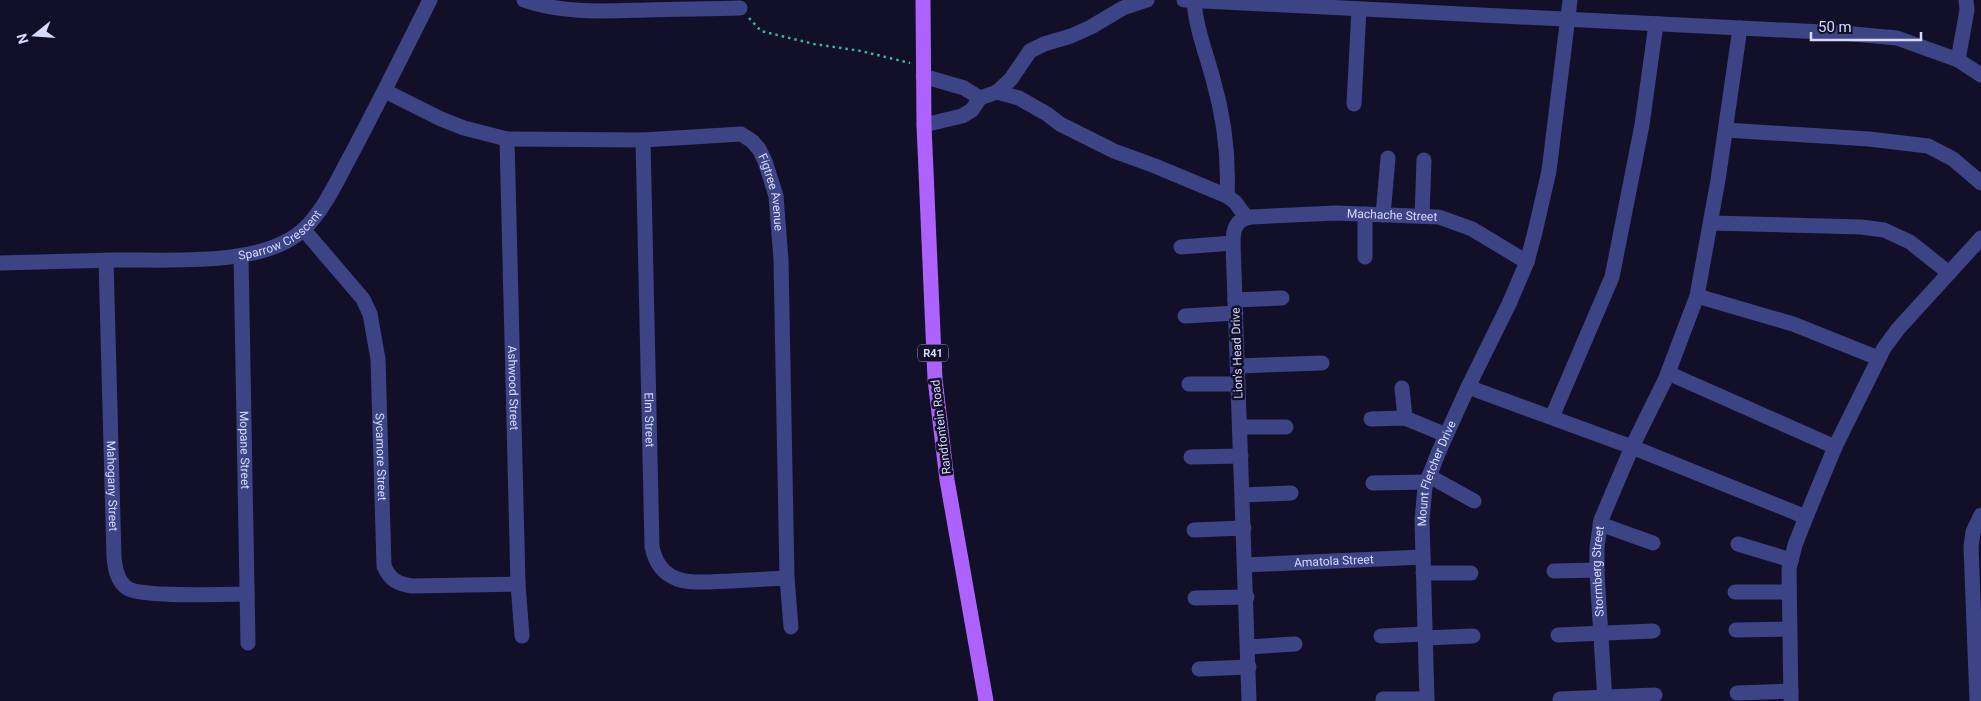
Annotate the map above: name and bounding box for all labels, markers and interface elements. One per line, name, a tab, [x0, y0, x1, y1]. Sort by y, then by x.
north arrow	[10, 10, 60, 60]
scale bar	[1811, 10, 1921, 42]
text: 50 m	[1818, 18, 1852, 36]
text: N	[13, 32, 32, 46]
street label: Figtree Avenue	[755, 151, 786, 231]
street label: Machache Street	[1347, 206, 1438, 224]
street label: Sparrow Crescent	[237, 207, 325, 263]
street label: Lion's Head Drive	[1228, 307, 1246, 399]
road number: R41	[918, 344, 948, 362]
street label: Ashwood Street	[505, 345, 521, 431]
street label: Randfontein Road	[928, 379, 954, 475]
street label: Elm Street	[642, 392, 657, 448]
street label: Mopane Street	[237, 411, 252, 489]
street label: Sycamore Street	[373, 413, 389, 501]
street label: Mount Fletcher Drive	[1415, 418, 1459, 527]
street label: Mahogany Street	[104, 440, 120, 532]
street label: Stormberg Street	[1590, 525, 1607, 617]
street label: Amatola Street	[1294, 552, 1374, 570]

